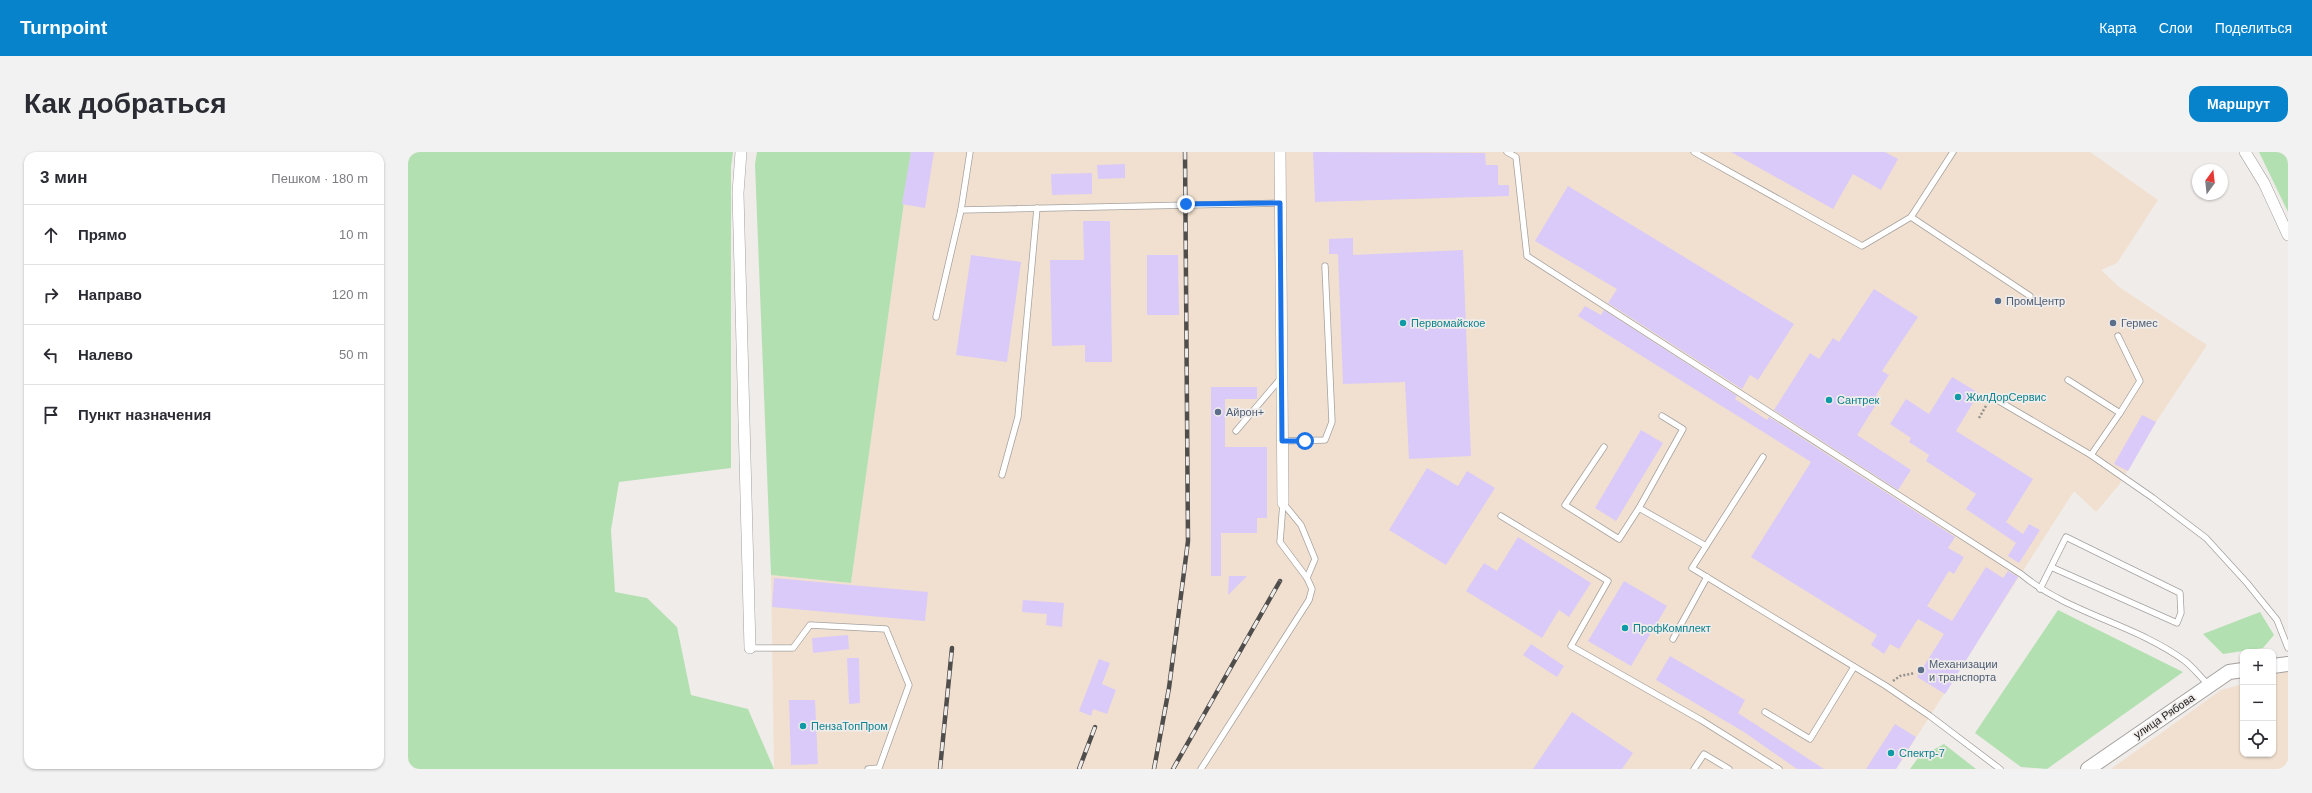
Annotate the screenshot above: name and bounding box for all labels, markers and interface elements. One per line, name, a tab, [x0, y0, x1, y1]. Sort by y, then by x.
text: Turnpoint	[20, 17, 107, 38]
text: Карта	[2099, 20, 2137, 36]
text: Слои	[2159, 20, 2193, 36]
text: Поделиться	[2215, 20, 2292, 36]
button: Маршрут	[2189, 86, 2288, 122]
text: Как добраться	[24, 88, 226, 119]
north arrow	[2192, 164, 2228, 200]
text: 3 мин	[40, 168, 87, 187]
text: Пешком · 180 m	[271, 171, 368, 186]
route end	[1177, 195, 1195, 213]
icon: ahead	[40, 224, 62, 246]
text: Прямо	[78, 226, 127, 243]
text: 10 m	[339, 227, 368, 242]
icon: right	[40, 284, 62, 306]
text: Направо	[78, 286, 142, 303]
text: 120 m	[332, 287, 368, 302]
place label: ПромЦентр	[2006, 295, 2065, 307]
marker: ПромЦентр	[1993, 296, 2003, 306]
place label: Первомайское	[1411, 317, 1485, 329]
place label: Гермес	[2121, 317, 2158, 329]
marker: Первомайское	[1398, 318, 1408, 328]
marker: Гермес	[2108, 318, 2118, 328]
icon: left	[40, 344, 62, 366]
text: Налево	[78, 346, 133, 363]
text: 50 m	[339, 347, 368, 362]
place label: ЖилДорСервис	[1966, 391, 2047, 403]
marker: ЖилДорСервис	[1953, 392, 1963, 402]
place label: Сантрек	[1837, 394, 1880, 406]
marker: Сантрек	[1824, 395, 1834, 405]
icon: arrive	[40, 404, 62, 426]
text: Пункт назначения	[78, 406, 211, 423]
place label: Айрон+	[1226, 406, 1264, 418]
marker: Айрон+	[1213, 407, 1223, 417]
route start	[1296, 432, 1314, 450]
place label: ПрофКомплект	[1633, 622, 1711, 634]
marker: ПрофКомплект	[1620, 623, 1630, 633]
map controls	[2240, 649, 2276, 757]
button: +	[2240, 649, 2276, 685]
place label: Механизации и транспорта	[1929, 658, 1998, 683]
marker: Механизации и транспорта	[1916, 665, 1926, 675]
button: −	[2240, 685, 2276, 721]
street label: улица Рябова	[2131, 691, 2197, 741]
place label: ПензаТопПром	[811, 720, 888, 732]
marker: ПензаТопПром	[798, 721, 808, 731]
button: locate	[2240, 721, 2276, 757]
place label: Спектр-7	[1899, 747, 1945, 759]
marker: Спектр-7	[1886, 748, 1896, 758]

